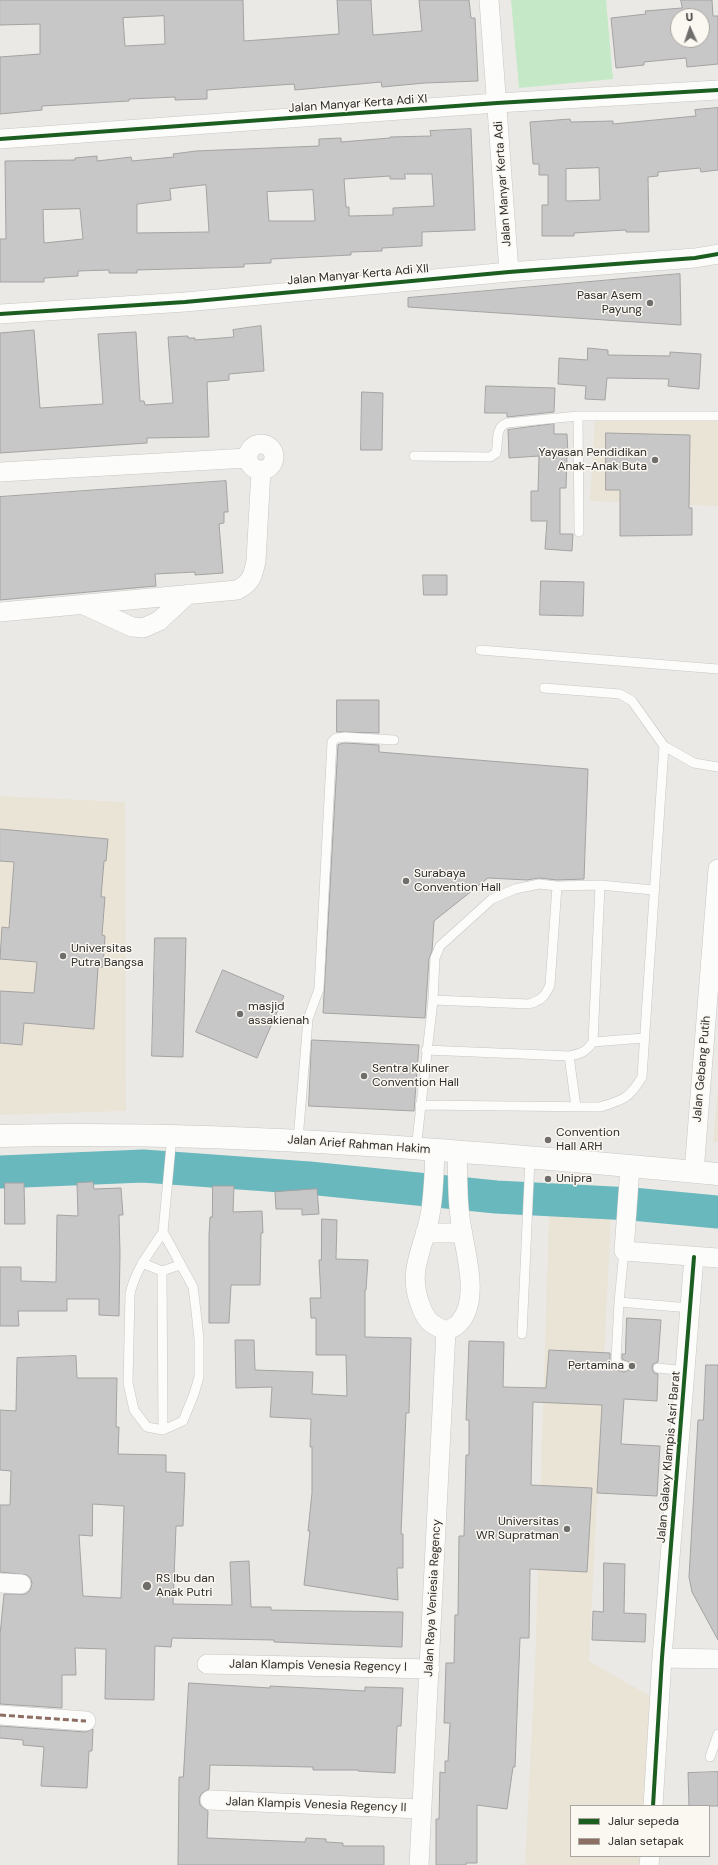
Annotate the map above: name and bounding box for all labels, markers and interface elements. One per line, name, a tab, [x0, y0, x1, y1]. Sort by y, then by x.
north arrow	[670, 8, 710, 48]
text: U	[685, 10, 694, 24]
street label: Jalan Manyar Kerta Adi XI	[288, 92, 428, 116]
street label: Jalan Manyar Kerta Adi	[491, 121, 515, 247]
street label: Jalan Manyar Kerta Adi XII	[287, 262, 429, 288]
place label: Pasar Asem Payung	[577, 289, 642, 317]
marker: Pasar Asem Payung	[645, 298, 655, 308]
place label: Yayasan Pendidikan Anak-Anak Buta	[539, 446, 647, 474]
marker: Yayasan Pendidikan Anak-Anak Buta	[650, 455, 660, 465]
place label: Surabaya Convention Hall	[414, 867, 501, 895]
marker: Surabaya Convention Hall	[401, 876, 411, 886]
place label: Universitas Putra Bangsa	[71, 942, 144, 970]
marker: Universitas Putra Bangsa	[58, 951, 68, 961]
place label: masjid assakienah	[248, 1000, 309, 1028]
marker: masjid assakienah	[235, 1009, 245, 1019]
street label: Jalan Gebang Putih	[690, 1015, 714, 1123]
place label: Sentra Kuliner Convention Hall	[372, 1062, 459, 1090]
marker: Sentra Kuliner Convention Hall	[359, 1071, 369, 1081]
place label: Convention Hall ARH	[556, 1126, 620, 1154]
street label: Jalan Arief Rahman Hakim	[287, 1133, 431, 1157]
marker: Convention Hall ARH	[543, 1135, 553, 1145]
place label: Unipra	[556, 1172, 592, 1186]
marker: Unipra	[543, 1174, 553, 1184]
place label: Pertamina	[568, 1359, 624, 1373]
marker: Pertamina	[627, 1361, 637, 1371]
street label: Jalan Galaxy Klampis Asri Barat	[654, 1370, 684, 1544]
place label: Universitas WR Supratman	[476, 1515, 559, 1543]
street label: Jalan Raya Veniesia Regency	[422, 1519, 444, 1677]
marker: Universitas WR Supratman	[562, 1524, 572, 1534]
place label: RS Ibu dan Anak Putri	[156, 1572, 215, 1600]
marker: RS Ibu dan Anak Putri	[141, 1580, 153, 1592]
street label: Jalan Klampis Venesia Regency I	[229, 1657, 407, 1675]
street label: Jalan Klampis Venesia Regency II	[225, 1795, 407, 1815]
legend	[570, 1805, 710, 1857]
text: Jalur sepeda	[608, 1813, 679, 1829]
text: Jalan setapak	[608, 1833, 684, 1849]

